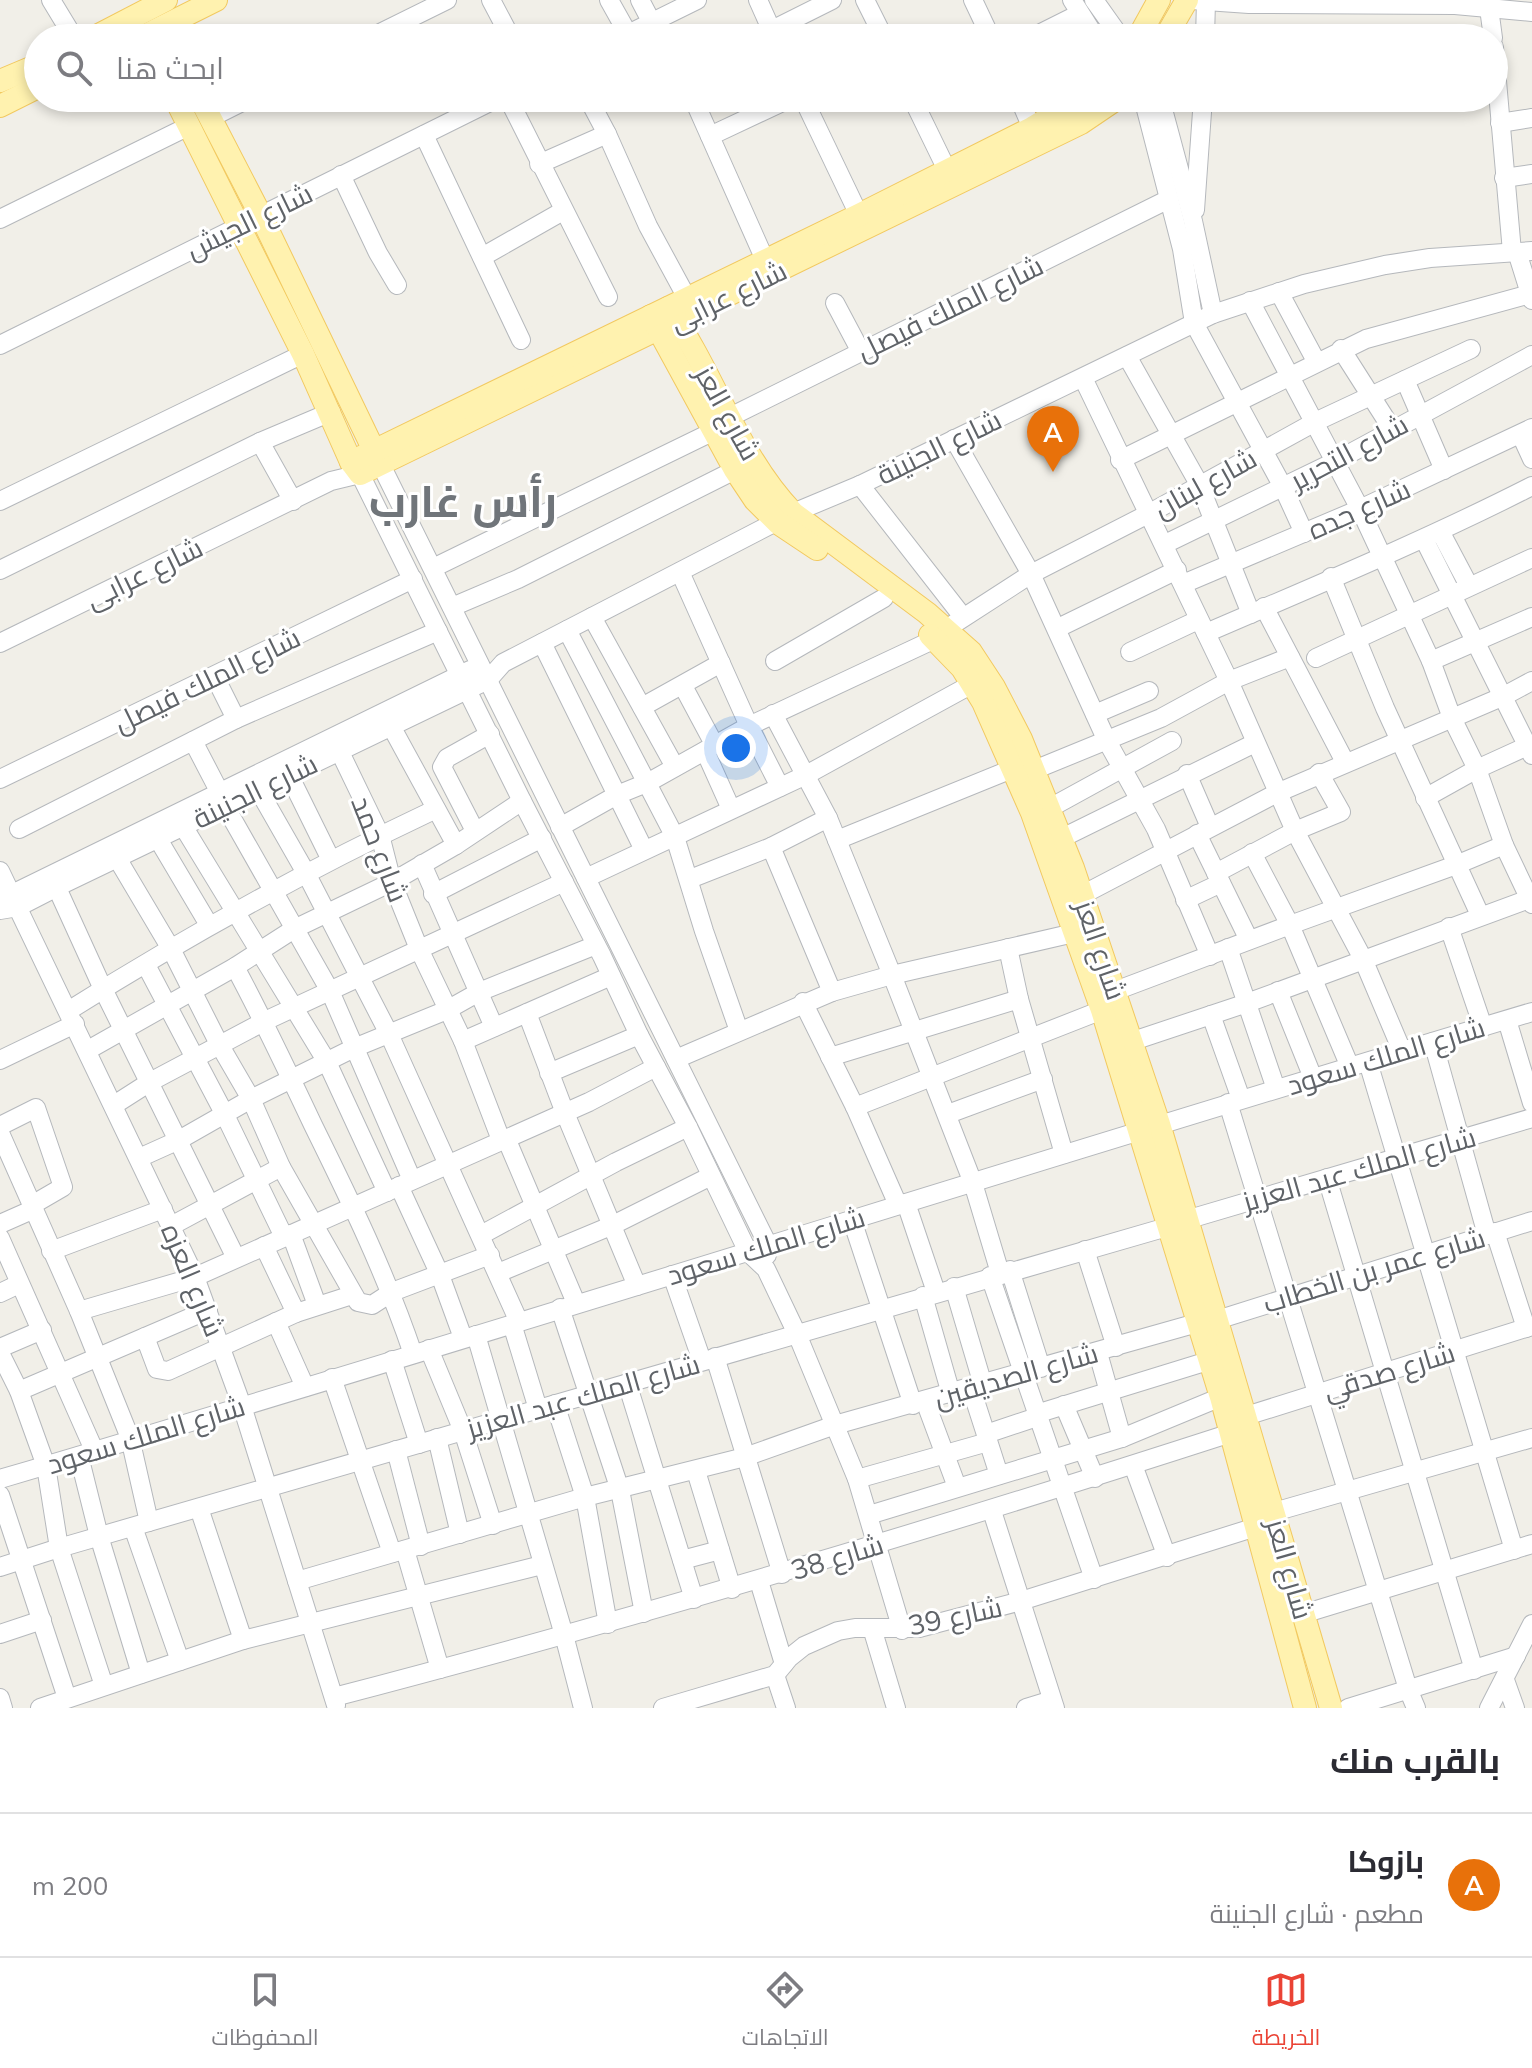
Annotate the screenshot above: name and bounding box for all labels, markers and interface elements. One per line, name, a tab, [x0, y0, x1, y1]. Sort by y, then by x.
search box	[24, 24, 1508, 112]
icon: search	[52, 46, 96, 90]
text: ابحث هنا	[116, 49, 224, 87]
street label: شارع الجيش	[180, 175, 319, 268]
street label: شارع الملك فيصل	[851, 247, 1050, 370]
street label: شارع عرابى	[663, 252, 793, 341]
street label: شارع العز	[685, 357, 769, 467]
street label: شارع الجنينة	[871, 401, 1008, 494]
pin: A	[1027, 406, 1079, 472]
street label: شارع التحرير	[1282, 406, 1415, 500]
street label: شارع لبنان	[1147, 440, 1263, 527]
street label: شارع جده	[1302, 471, 1416, 548]
district label: رأس غارب	[369, 473, 557, 528]
street label: شارع عرابى	[79, 529, 209, 618]
street label: شارع الملك فيصل	[108, 619, 307, 742]
your location	[716, 728, 756, 768]
street label: شارع الجنينة	[187, 745, 324, 838]
street label: شارع حمد	[342, 791, 417, 908]
street label: شارع العز	[1066, 894, 1135, 1005]
street label: شارع الملك سعود	[1283, 1009, 1490, 1104]
street label: شارع الملك عبد العزيز	[1236, 1118, 1480, 1221]
street label: شارع الملك سعود	[663, 1199, 870, 1294]
street label: شارع العزه	[152, 1218, 233, 1342]
street label: شارع عمر بن الخطاب	[1258, 1219, 1490, 1322]
street label: شارع الصديقين	[930, 1334, 1102, 1417]
street label: شارع صدقي	[1319, 1334, 1460, 1412]
street label: شارع الملك عبد العزيز	[460, 1345, 704, 1448]
street label: شارع الملك سعود	[43, 1388, 250, 1483]
street label: شارع العز	[1257, 1513, 1321, 1624]
street label: شارع 38	[786, 1526, 888, 1589]
street label: شارع 39	[905, 1589, 1005, 1644]
text: بالقرب منك	[1330, 1739, 1500, 1782]
text: بازوكا	[1347, 1842, 1424, 1880]
text: 200 m	[32, 1869, 108, 1902]
text: A	[1464, 1869, 1484, 1902]
text: مطعم · شارع الجنينة	[1210, 1897, 1424, 1930]
tab: المحفوظات	[212, 1968, 319, 2058]
tab: الاتجاهات	[742, 1968, 829, 2058]
tab: الخريطة	[1252, 1968, 1320, 2058]

